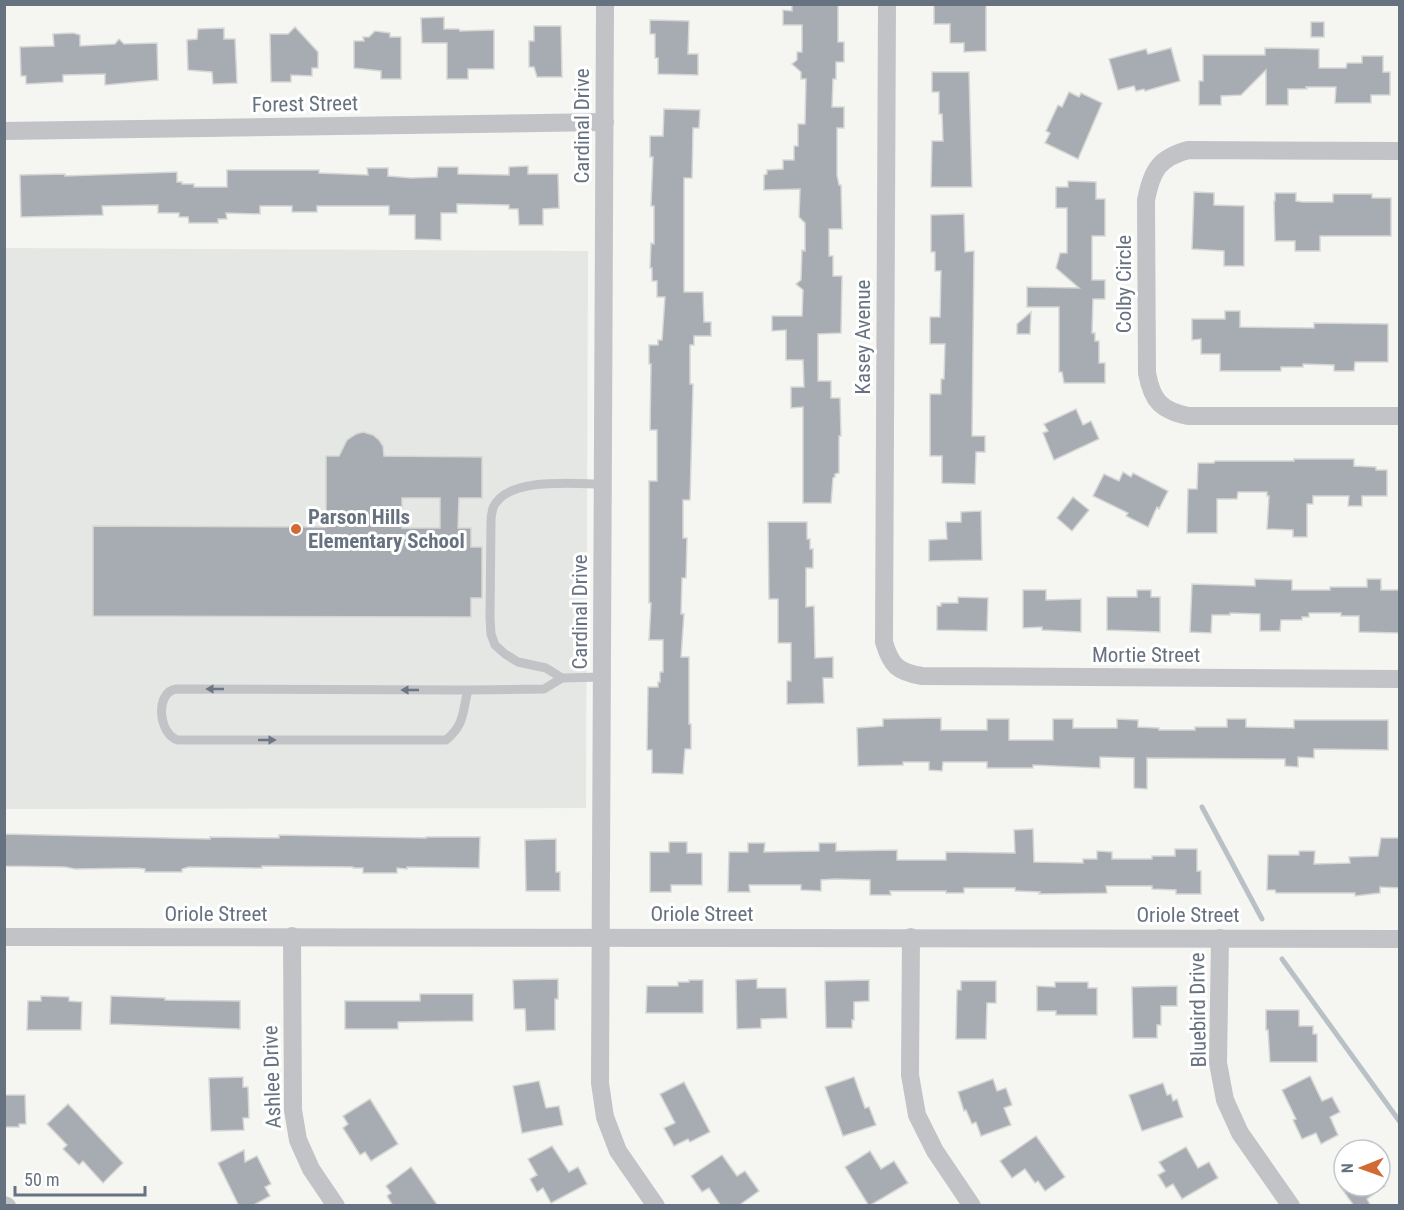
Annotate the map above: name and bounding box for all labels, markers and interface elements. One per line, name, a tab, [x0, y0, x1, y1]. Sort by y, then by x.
street label: Cardinal Drive	[570, 68, 594, 184]
street label: Forest Street	[252, 91, 358, 117]
street label: Colby Circle	[1112, 235, 1136, 333]
street label: Kasey Avenue	[851, 279, 875, 394]
place label: Parson Hills Elementary School	[308, 505, 465, 553]
marker: Parson Hills Elementary School	[289, 522, 303, 536]
street label: Cardinal Drive	[568, 554, 592, 670]
street label: Mortie Street	[1092, 643, 1200, 667]
one-way arrow	[205, 684, 224, 694]
one-way arrow	[400, 685, 419, 695]
one-way arrow	[257, 735, 276, 745]
street label: Oriole Street	[164, 902, 268, 926]
street label: Oriole Street	[650, 902, 754, 926]
street label: Oriole Street	[1136, 903, 1240, 927]
street label: Bluebird Drive	[1185, 952, 1211, 1068]
street label: Ashlee Drive	[258, 1025, 286, 1129]
north arrow	[1332, 1138, 1392, 1198]
scale bar	[15, 1159, 146, 1197]
text: N	[1338, 1163, 1357, 1173]
text: 50 m	[24, 1169, 59, 1190]

